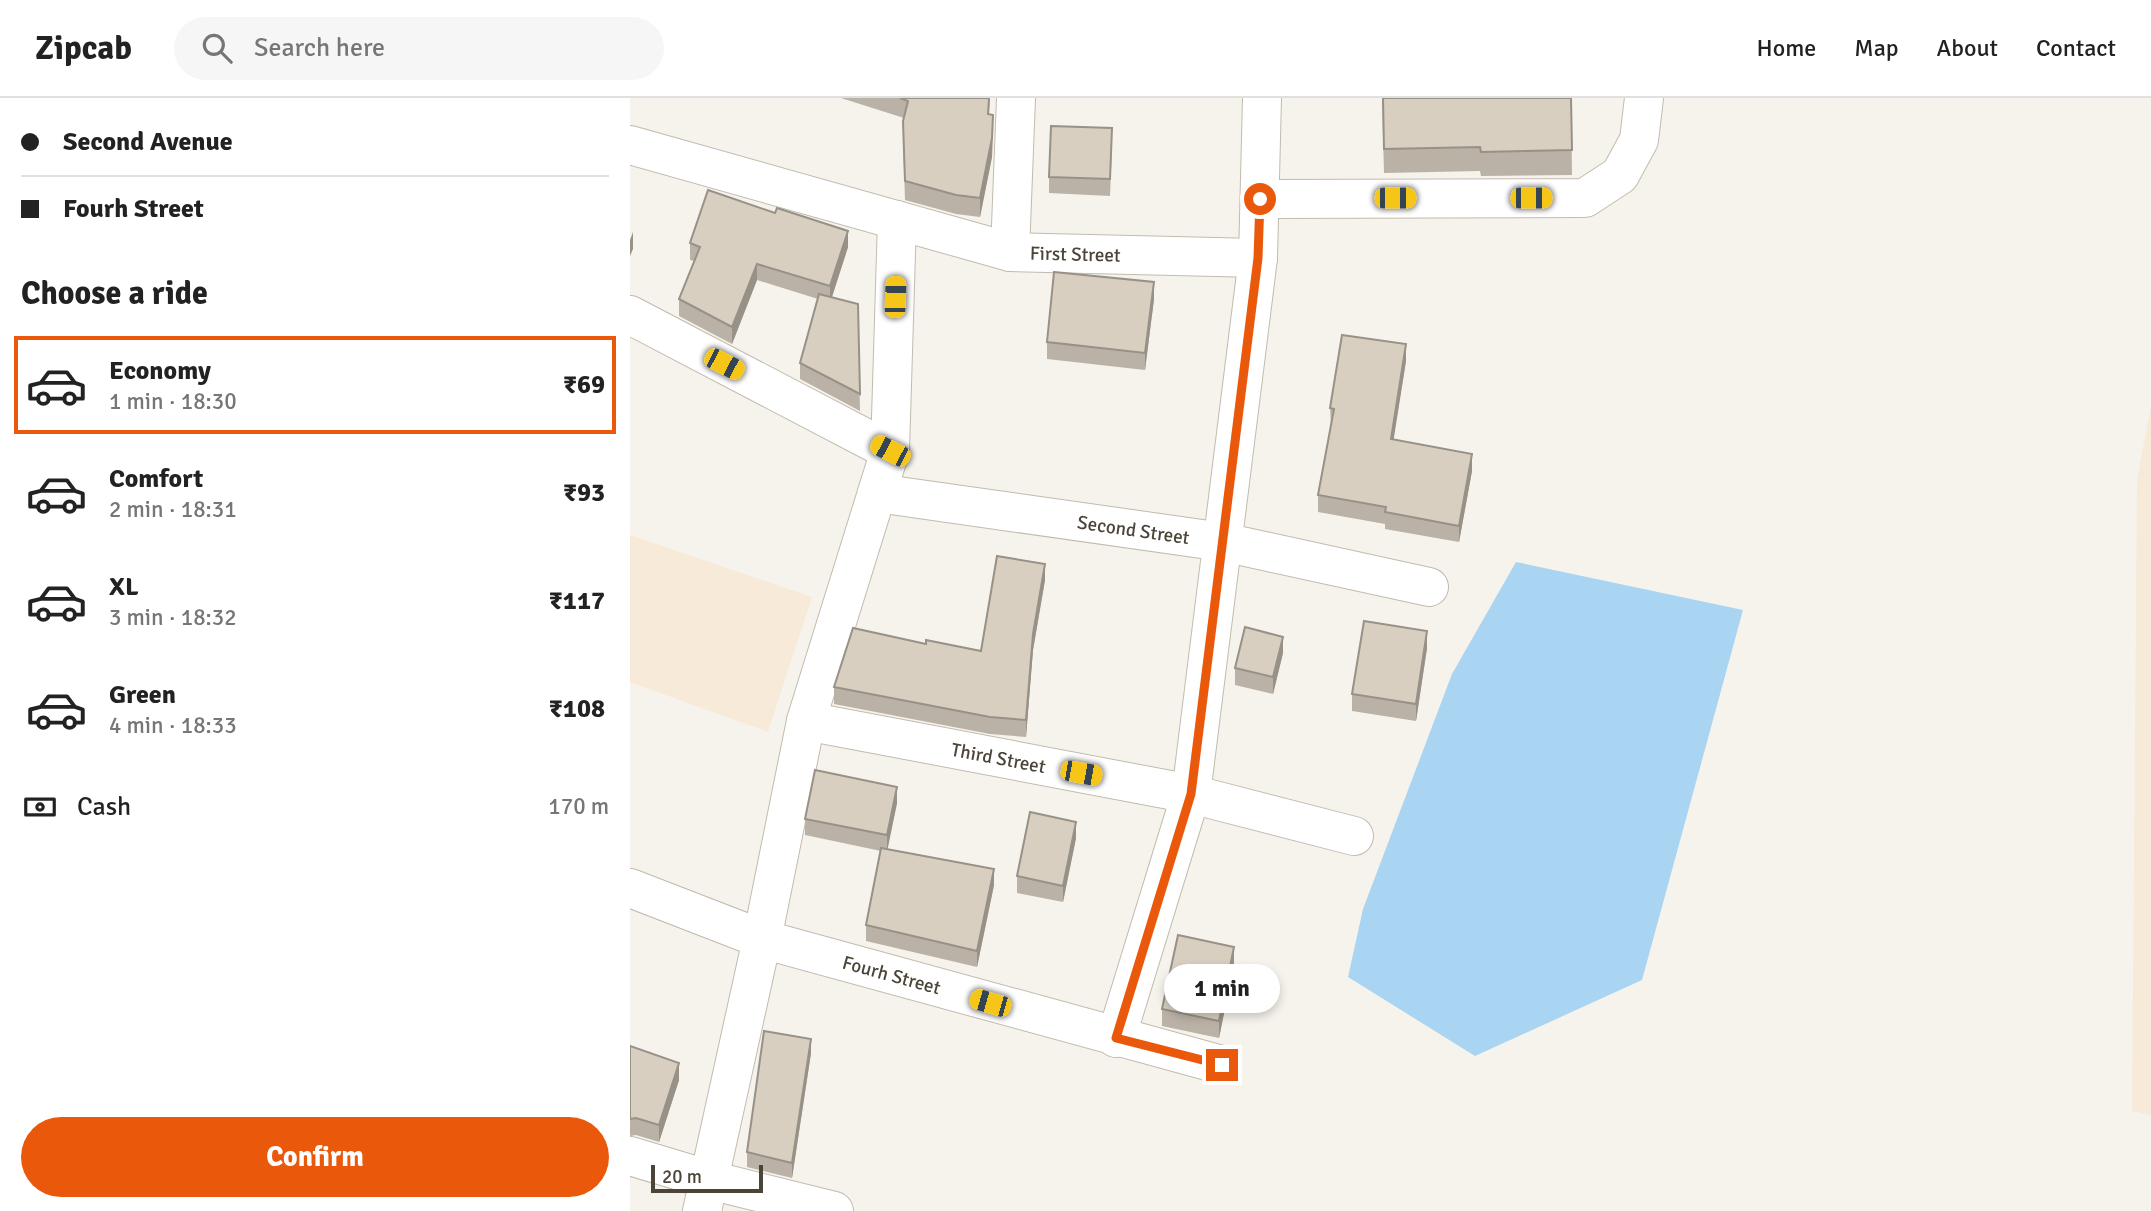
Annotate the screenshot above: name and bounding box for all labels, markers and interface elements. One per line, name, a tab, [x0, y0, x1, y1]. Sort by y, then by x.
search box	[174, 17, 664, 80]
text: Zipcab	[35, 28, 132, 69]
icon: search	[198, 29, 236, 67]
text: Search here	[254, 32, 385, 64]
text: Home	[1756, 33, 1816, 63]
text: Map	[1854, 33, 1899, 63]
text: About	[1937, 33, 1998, 63]
text: Contact	[2036, 33, 2116, 63]
text: Second Avenue	[63, 126, 233, 158]
route start	[1244, 183, 1276, 215]
car	[1375, 188, 1417, 209]
car	[1511, 188, 1553, 209]
text: Fourh Street	[63, 193, 204, 225]
street label: First Street	[1030, 241, 1121, 268]
text: Choose a ride	[21, 274, 208, 313]
car	[884, 276, 907, 318]
car	[701, 345, 748, 383]
icon: car	[25, 354, 88, 417]
text: Economy	[109, 355, 211, 387]
text: ₹69	[563, 369, 605, 401]
text: 1 min · 18:30	[109, 387, 237, 416]
car	[867, 432, 914, 470]
icon: car	[25, 462, 88, 525]
text: Comfort	[109, 463, 203, 495]
text: ₹93	[563, 477, 605, 509]
text: 2 min · 18:31	[109, 495, 237, 524]
street label: Second Street	[1076, 511, 1191, 550]
icon: car	[25, 570, 88, 633]
text: XL	[109, 571, 139, 603]
text: ₹117	[549, 585, 605, 617]
text: 3 min · 18:32	[109, 603, 237, 632]
icon: car	[25, 678, 88, 741]
text: Green	[109, 679, 176, 711]
text: ₹108	[549, 693, 605, 725]
text: 4 min · 18:33	[109, 711, 237, 740]
street label: Third Street	[949, 738, 1048, 779]
car	[1059, 759, 1104, 787]
icon: cash	[21, 788, 59, 826]
text: Cash	[77, 791, 131, 823]
text: 170 m	[548, 792, 609, 821]
street label: Fourh Street	[840, 951, 944, 1000]
callout: 1 min	[1164, 964, 1280, 1012]
text: 1 min	[1194, 974, 1250, 1003]
car	[967, 987, 1014, 1019]
route end	[1206, 1049, 1238, 1081]
button: Confirm	[21, 1117, 609, 1197]
scale bar	[651, 1162, 763, 1194]
text: 20 m	[662, 1165, 702, 1189]

